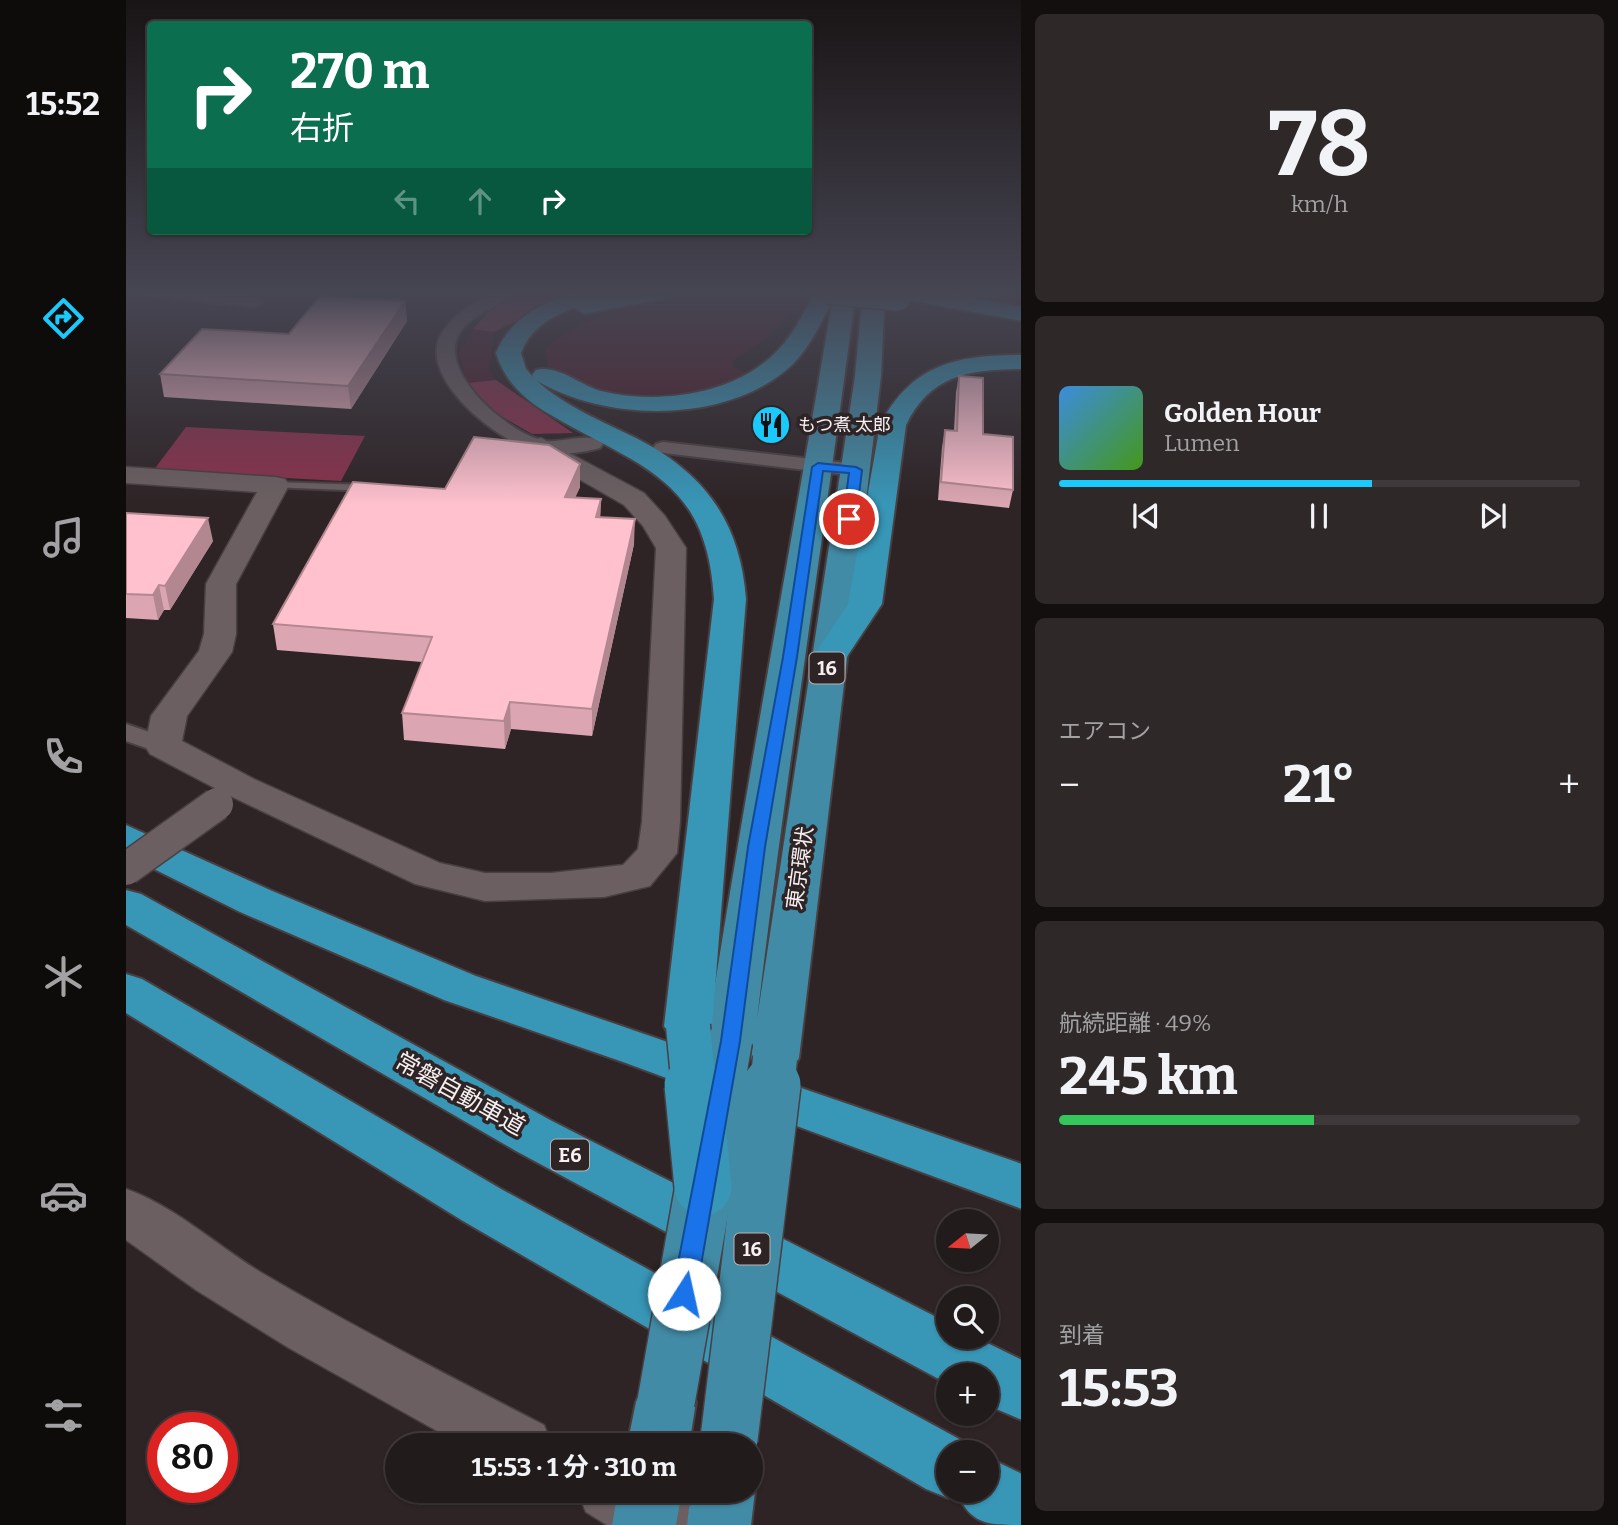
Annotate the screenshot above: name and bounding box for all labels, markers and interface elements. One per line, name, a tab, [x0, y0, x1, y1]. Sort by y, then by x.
text: 270 m	[290, 42, 430, 101]
icon: right	[175, 49, 266, 140]
text: 15:52	[26, 85, 100, 123]
text: 78	[1268, 90, 1371, 199]
text: 右折	[290, 109, 354, 147]
icon: left	[388, 182, 426, 220]
icon: ahead	[461, 182, 499, 220]
icon: right	[534, 182, 572, 220]
text: km/h	[1291, 190, 1348, 218]
icon: directions	[39, 294, 88, 343]
text: Golden Hour	[1164, 398, 1321, 429]
restaurant icon: もつ煮 太郎	[750, 404, 792, 446]
place label: もつ煮 太郎	[798, 414, 891, 436]
text: Lumen	[1164, 429, 1240, 457]
pin	[819, 489, 879, 549]
icon: previous	[1127, 497, 1165, 535]
icon: pause	[1300, 497, 1338, 535]
icon: next	[1474, 497, 1512, 535]
icon: arrive	[830, 500, 868, 538]
icon: music	[39, 513, 88, 562]
road number: 16	[810, 652, 844, 684]
text: エアコン	[1059, 717, 1151, 745]
icon: phone	[39, 732, 88, 781]
text: 21°	[1283, 753, 1355, 816]
text: −	[1059, 762, 1080, 808]
text: +	[1558, 762, 1580, 808]
street label: 東京環状	[781, 825, 819, 911]
icon: climate	[39, 952, 88, 1001]
text: 航続距離 · 49%	[1059, 1009, 1211, 1037]
text: 245 km	[1059, 1045, 1238, 1108]
street label: 常磐自動車道	[390, 1047, 530, 1141]
road number: E6	[551, 1140, 589, 1170]
icon: car	[39, 1171, 88, 1220]
north arrow	[936, 1209, 999, 1272]
map controls	[936, 1209, 999, 1503]
road number: 16	[734, 1233, 770, 1264]
position arrow	[647, 1257, 721, 1331]
button: search	[936, 1286, 999, 1349]
text: 到着	[1059, 1321, 1105, 1349]
text: 15:53	[1059, 1357, 1179, 1420]
button: +	[936, 1363, 999, 1426]
icon: filters	[39, 1391, 88, 1440]
speed limit sign: 80	[147, 1412, 238, 1503]
button: −	[936, 1440, 999, 1503]
text: 15:53 · 1 分 · 310 m	[472, 1452, 676, 1483]

